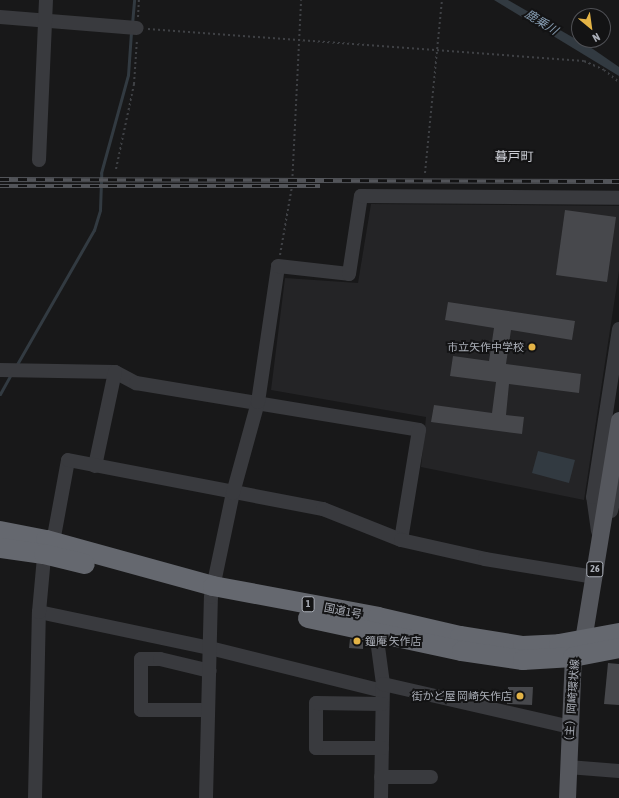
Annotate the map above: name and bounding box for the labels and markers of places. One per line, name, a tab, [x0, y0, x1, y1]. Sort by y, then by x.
place label: 市立矢作中学校	[447, 340, 524, 354]
marker: 市立矢作中学校	[527, 342, 537, 352]
place label: 鐘庵 矢作店	[365, 634, 422, 648]
marker: 鐘庵 矢作店	[352, 636, 362, 646]
place label: 街かど屋 岡崎矢作店	[411, 689, 512, 703]
marker: 街かど屋 岡崎矢作店	[515, 691, 525, 701]

